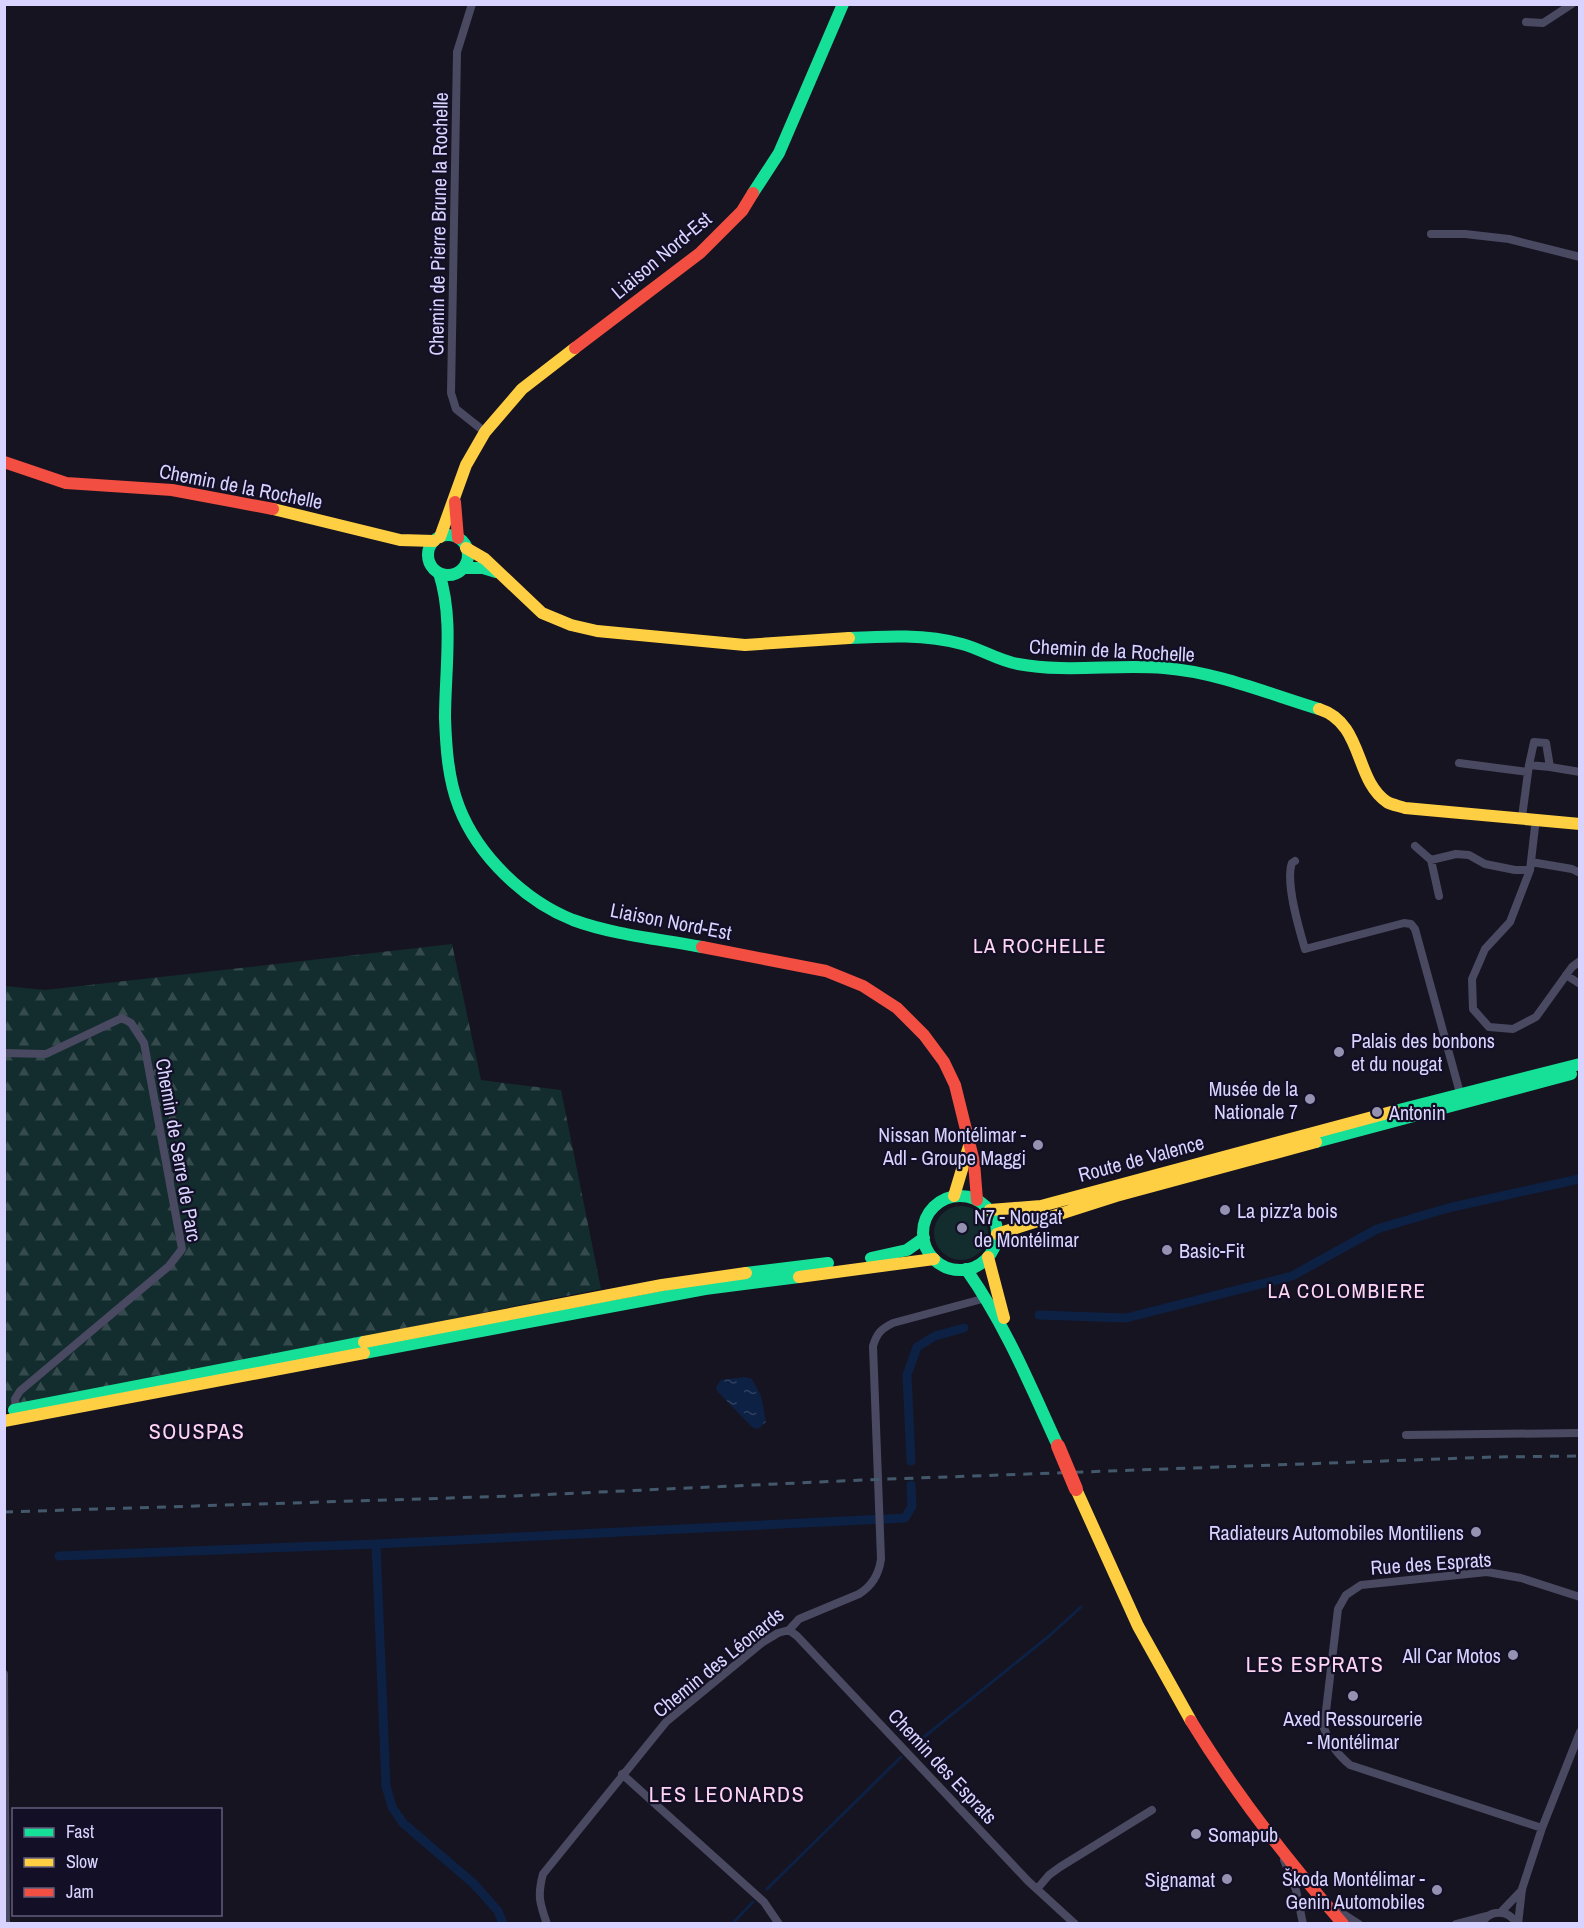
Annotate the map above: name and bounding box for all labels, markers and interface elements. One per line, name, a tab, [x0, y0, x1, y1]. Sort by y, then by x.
street label: Chemin de Pierre Brune la Rochelle	[422, 92, 454, 356]
street label: Liaison Nord-Est	[605, 205, 717, 305]
street label: Chemin de la Rochelle	[157, 457, 325, 515]
street label: Chemin de la Rochelle	[1028, 632, 1196, 668]
street label: Liaison Nord-Est	[608, 896, 734, 946]
district label: LA ROCHELLE	[973, 931, 1107, 960]
place label: Palais des bonbons et du nougat	[1351, 1027, 1495, 1077]
marker: Palais des bonbons et du nougat	[1332, 1045, 1346, 1059]
street label: Chemin de Serre de Parc	[150, 1056, 208, 1244]
place label: Musée de la Nationale 7	[1209, 1075, 1298, 1125]
marker: Musée de la Nationale 7	[1303, 1092, 1317, 1106]
place label: Antonin	[1388, 1099, 1446, 1126]
marker: Antonin	[1370, 1105, 1384, 1119]
place label: Nissan Montélimar - Adl - Groupe Maggi	[878, 1121, 1027, 1171]
street label: Route de Valence	[1075, 1128, 1207, 1188]
marker: Nissan Montélimar - Adl - Groupe Maggi	[1031, 1138, 1045, 1152]
place label: La pizz'a bois	[1237, 1197, 1338, 1224]
place label: N7 - Nougat de Montélimar	[974, 1203, 1079, 1253]
marker: La pizz'a bois	[1218, 1203, 1232, 1217]
marker: N7 - Nougat de Montélimar	[955, 1221, 969, 1235]
place label: Basic-Fit	[1179, 1237, 1245, 1264]
marker: Basic-Fit	[1160, 1243, 1174, 1257]
district label: LA COLOMBIERE	[1267, 1276, 1427, 1305]
district label: SOUSPAS	[149, 1416, 245, 1446]
place label: Radiateurs Automobiles Montiliens	[1209, 1519, 1464, 1546]
marker: Radiateurs Automobiles Montiliens	[1469, 1525, 1483, 1539]
street label: Rue des Esprats	[1370, 1545, 1492, 1581]
street label: Chemin des Léonards	[647, 1601, 789, 1723]
place label: All Car Motos	[1402, 1642, 1501, 1669]
marker: All Car Motos	[1506, 1648, 1520, 1662]
district label: LES ESPRATS	[1246, 1649, 1384, 1679]
marker: Axed Ressourcerie - Montélimar	[1346, 1689, 1360, 1703]
street label: Chemin des Esprats	[882, 1702, 1004, 1830]
place label: Axed Ressourcerie - Montélimar	[1282, 1705, 1423, 1755]
district label: LES LEONARDS	[649, 1779, 805, 1809]
legend	[12, 1808, 222, 1916]
text: Fast	[66, 1819, 94, 1844]
place label: Somapub	[1208, 1821, 1278, 1848]
marker: Somapub	[1189, 1827, 1203, 1841]
text: Slow	[66, 1849, 98, 1874]
place label: Škoda Montélimar - Genin Automobiles	[1282, 1865, 1426, 1915]
place label: Signamat	[1145, 1866, 1215, 1893]
marker: Signamat	[1220, 1872, 1234, 1886]
text: Jam	[66, 1879, 94, 1904]
marker: Škoda Montélimar - Genin Automobiles	[1430, 1883, 1444, 1897]

